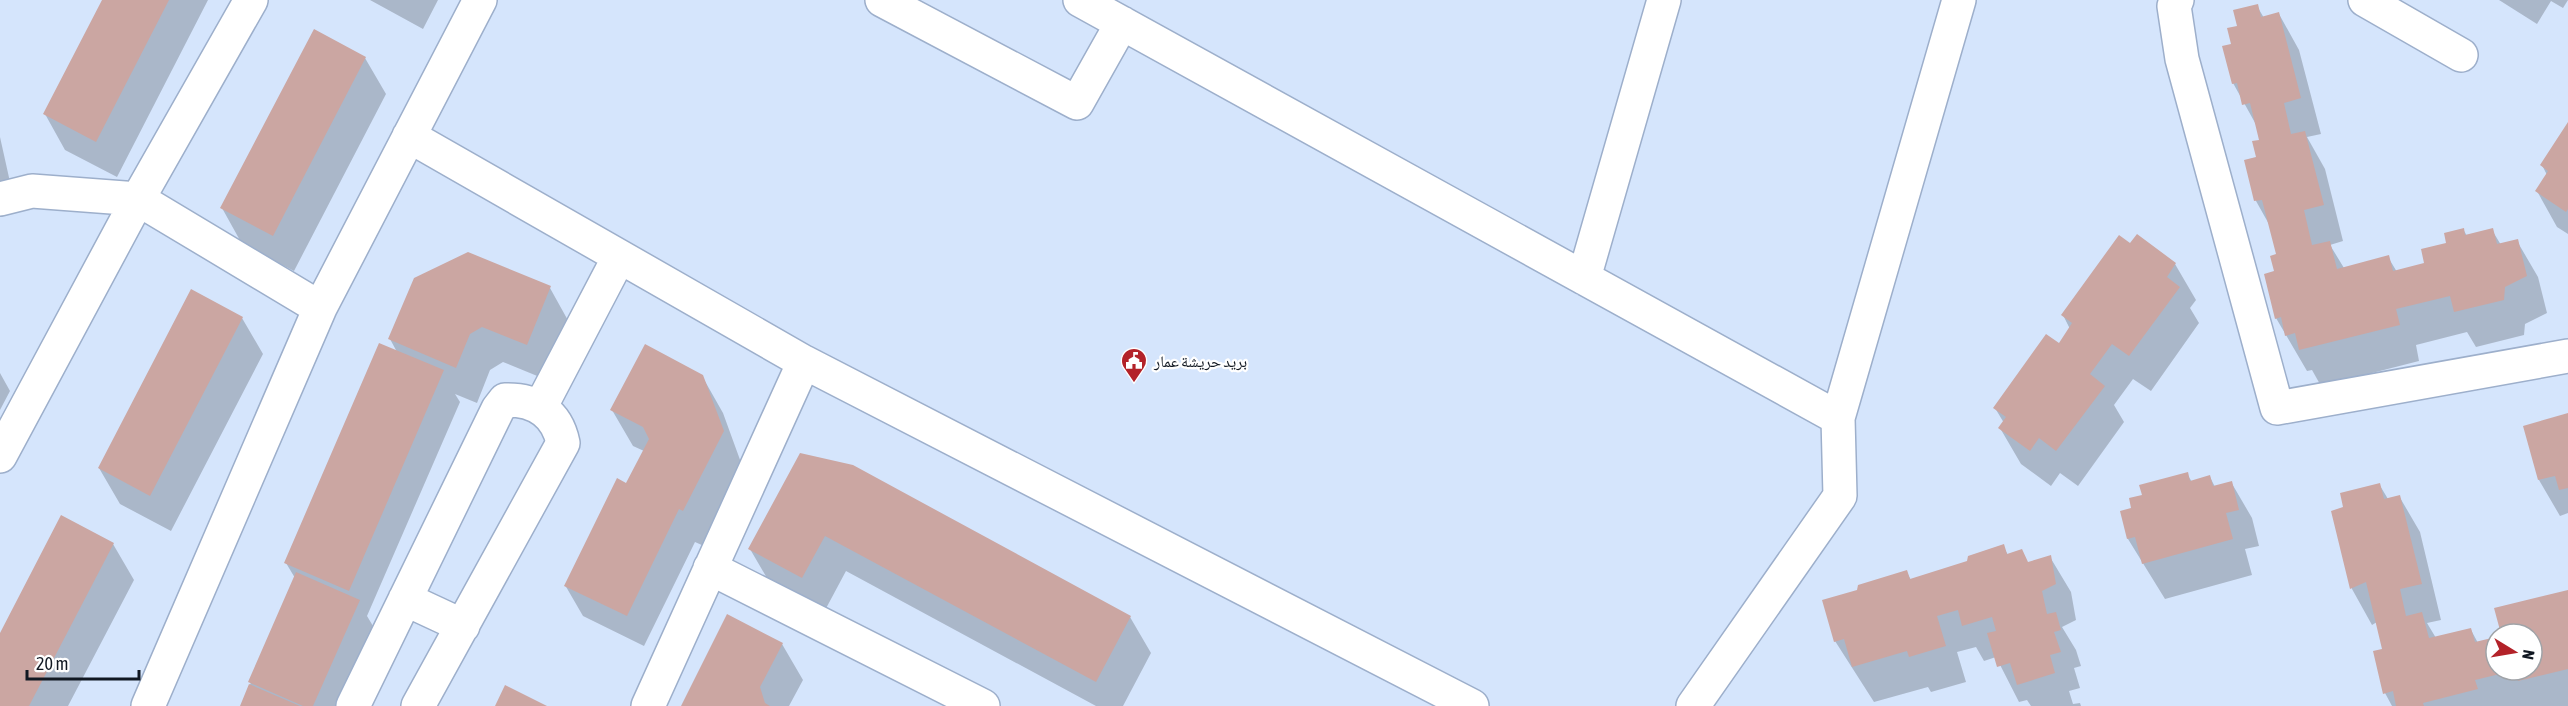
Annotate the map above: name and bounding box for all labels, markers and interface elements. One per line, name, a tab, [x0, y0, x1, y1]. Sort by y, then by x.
public building icon: بريد حريشة عمار	[1119, 346, 1149, 384]
place label: بريد حريشة عمار	[1153, 352, 1247, 371]
north arrow	[2484, 622, 2544, 682]
scale bar	[27, 643, 140, 681]
text: N	[2519, 649, 2538, 661]
text: 20 m	[36, 653, 68, 674]

